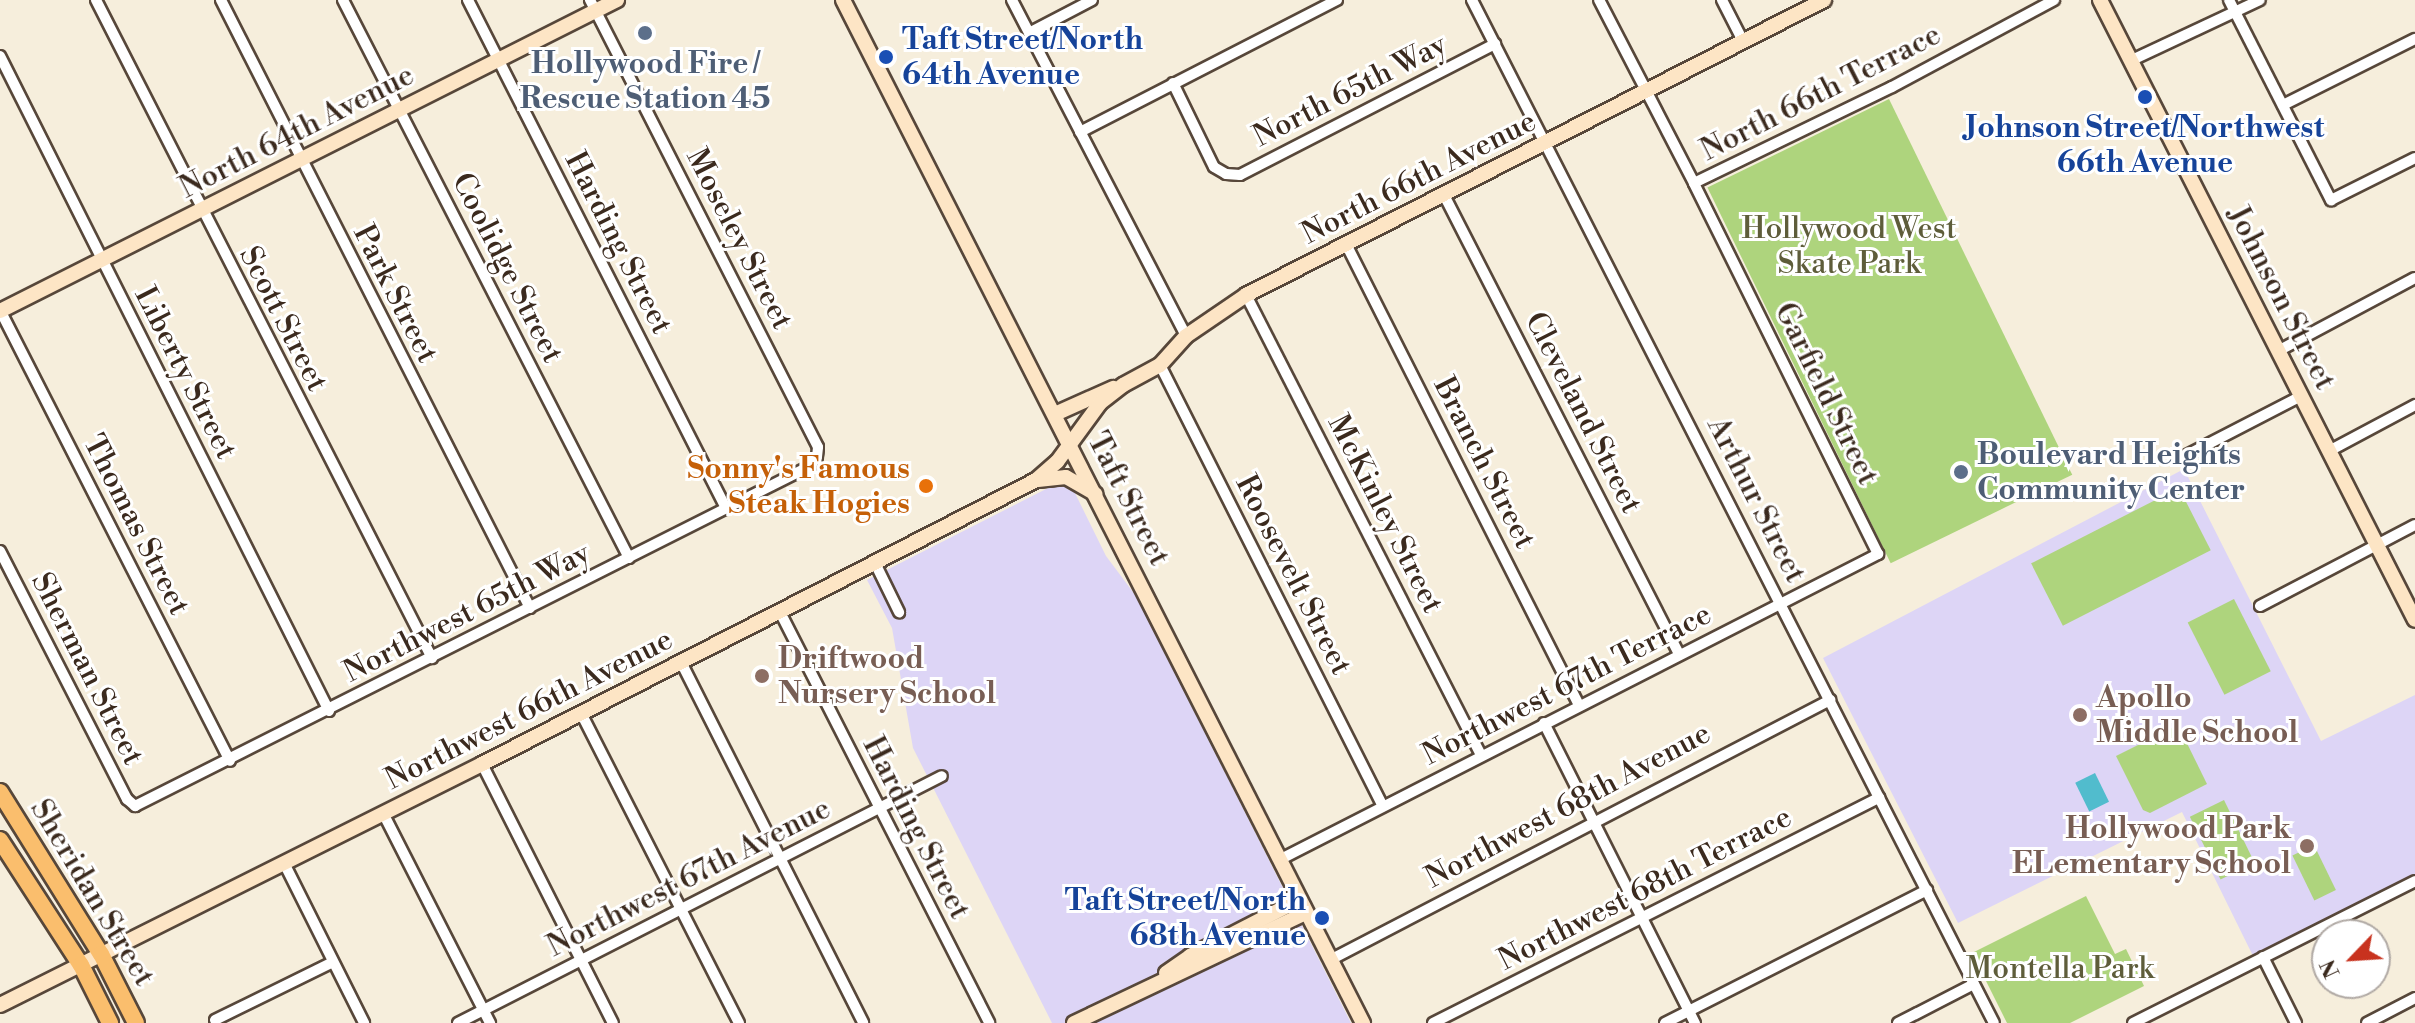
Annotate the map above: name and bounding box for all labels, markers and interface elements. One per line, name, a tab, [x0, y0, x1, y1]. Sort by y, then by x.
street label: North 66th Terrace	[1695, 17, 1947, 169]
place label: Taft Street/North 64th Avenue	[902, 22, 1143, 92]
marker: Hollywood Fire / Rescue Station 45	[636, 24, 654, 42]
street label: North 65th Way	[1247, 27, 1453, 155]
place label: Hollywood Fire / Rescue Station 45	[520, 46, 770, 116]
marker: Taft Street/North 64th Avenue	[877, 48, 895, 66]
street label: North 64th Avenue	[174, 57, 420, 207]
marker: Johnson Street/Northwest 66th Avenue	[2136, 88, 2154, 106]
street label: North 66th Avenue	[1296, 103, 1542, 253]
place label: Johnson Street/Northwest 66th Avenue	[1966, 110, 2324, 180]
street label: Moseley Street	[678, 143, 800, 335]
street label: Harding Street	[557, 146, 679, 340]
street label: Coolidge Street	[444, 167, 570, 369]
street label: Johnson Street	[2219, 200, 2343, 396]
park label: Hollywood West Skate Park	[1741, 211, 1957, 282]
street label: Park Street	[345, 219, 445, 369]
street label: Scott Street	[231, 240, 335, 398]
street label: Liberty Street	[126, 281, 244, 465]
street label: Garfield Street	[1766, 297, 1886, 491]
street label: Cleveland Street	[1517, 306, 1649, 520]
street label: Branch Street	[1425, 371, 1543, 555]
street label: McKinley Street	[1320, 409, 1450, 619]
street label: Arthur Street	[1699, 411, 1813, 589]
street label: Taft Street	[1079, 426, 1177, 572]
street label: Thomas Street	[75, 429, 197, 621]
place label: Boulevard Heights Community Center	[1977, 437, 2245, 508]
place label: Sonny's Famous Steak Hogies	[687, 451, 910, 522]
marker: Boulevard Heights Community Center	[1952, 463, 1970, 481]
street label: Roosevelt Street	[1227, 469, 1359, 681]
marker: Sonny's Famous Steak Hogies	[917, 477, 935, 495]
street label: Northwest 65th Way	[338, 535, 596, 691]
street label: Sherman Street	[23, 567, 151, 771]
street label: Northwest 67th Terrace	[1417, 596, 1717, 774]
street label: Northwest 66th Avenue	[379, 622, 679, 798]
place label: Driftwood Nursery School	[778, 641, 996, 712]
marker: Driftwood Nursery School	[753, 667, 771, 685]
place label: Apollo Middle School	[2096, 680, 2298, 750]
marker: Apollo Middle School	[2071, 706, 2089, 724]
street label: Northwest 68th Avenue	[1419, 716, 1717, 896]
street label: Harding Street	[855, 731, 977, 925]
street label: Northwest 67th Avenue	[541, 791, 837, 965]
street label: Sheridan Street	[22, 793, 162, 993]
street label: Northwest 68th Terrace	[1492, 799, 1798, 979]
place label: Hollywood Park ELementary School	[2012, 811, 2291, 882]
marker: Hollywood Park ELementary School	[2298, 837, 2316, 855]
place label: Taft Street/North 68th Avenue	[1065, 883, 1306, 954]
marker: Taft Street/North 68th Avenue	[1313, 909, 1331, 927]
north arrow	[2311, 919, 2391, 999]
park label: Montella Park	[1966, 951, 2154, 987]
text: N	[2315, 955, 2347, 982]

